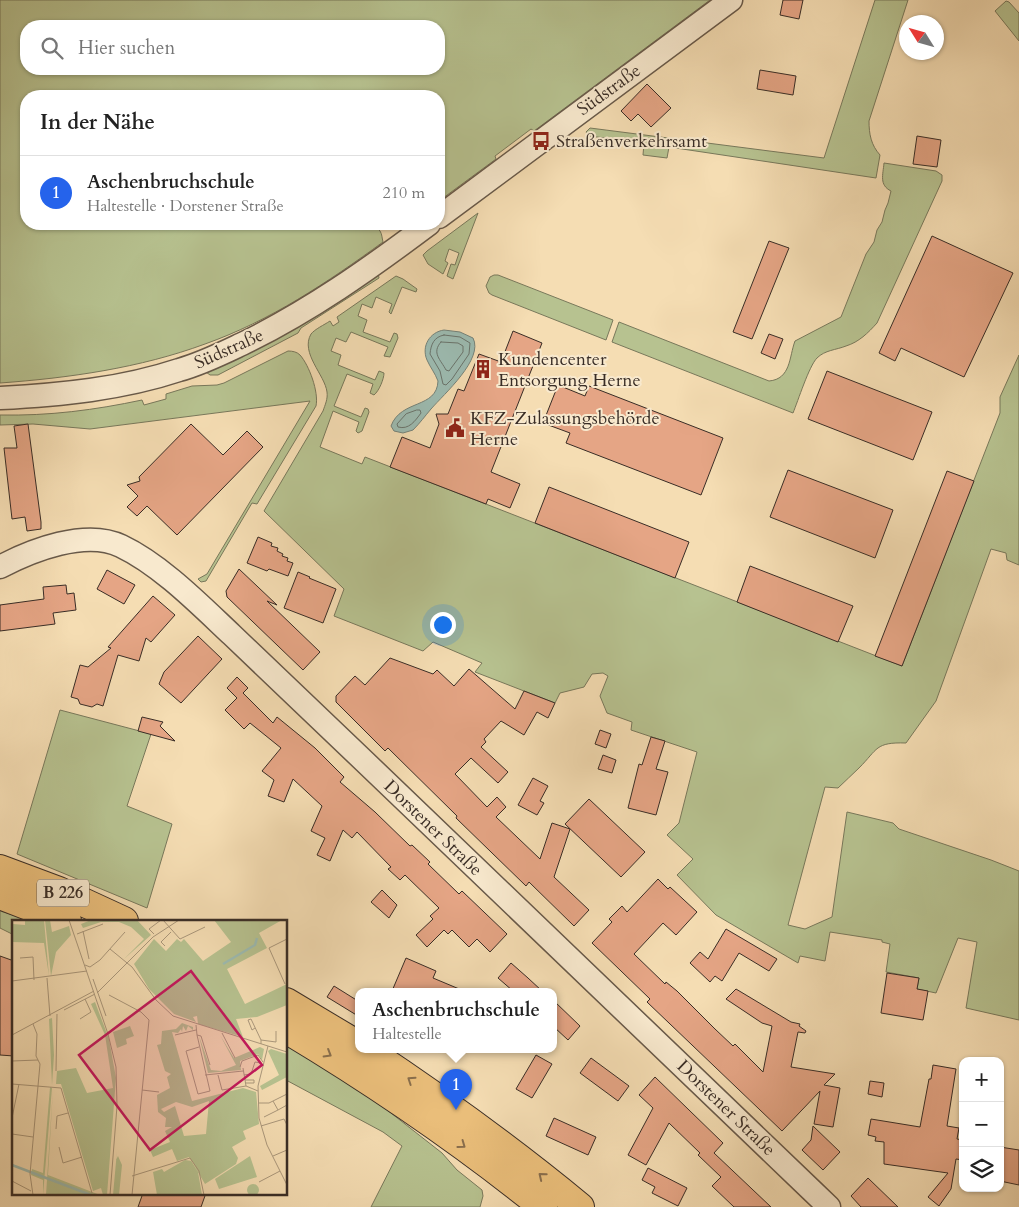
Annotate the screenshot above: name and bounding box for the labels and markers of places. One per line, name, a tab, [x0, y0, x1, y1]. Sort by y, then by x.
place label: Straßenverkehrsamt	[556, 129, 707, 154]
bus stop icon: Straßenverkehrsamt	[530, 130, 552, 152]
place label: Kundencenter Entsorgung Herne	[498, 347, 641, 393]
building icon: Kundencenter Entsorgung Herne	[472, 358, 494, 380]
place label: KFZ-Zulassungsbehörde Herne	[470, 406, 660, 452]
public building icon: KFZ-Zulassungsbehörde Herne	[444, 417, 466, 439]
pin: 1	[440, 1069, 472, 1110]

